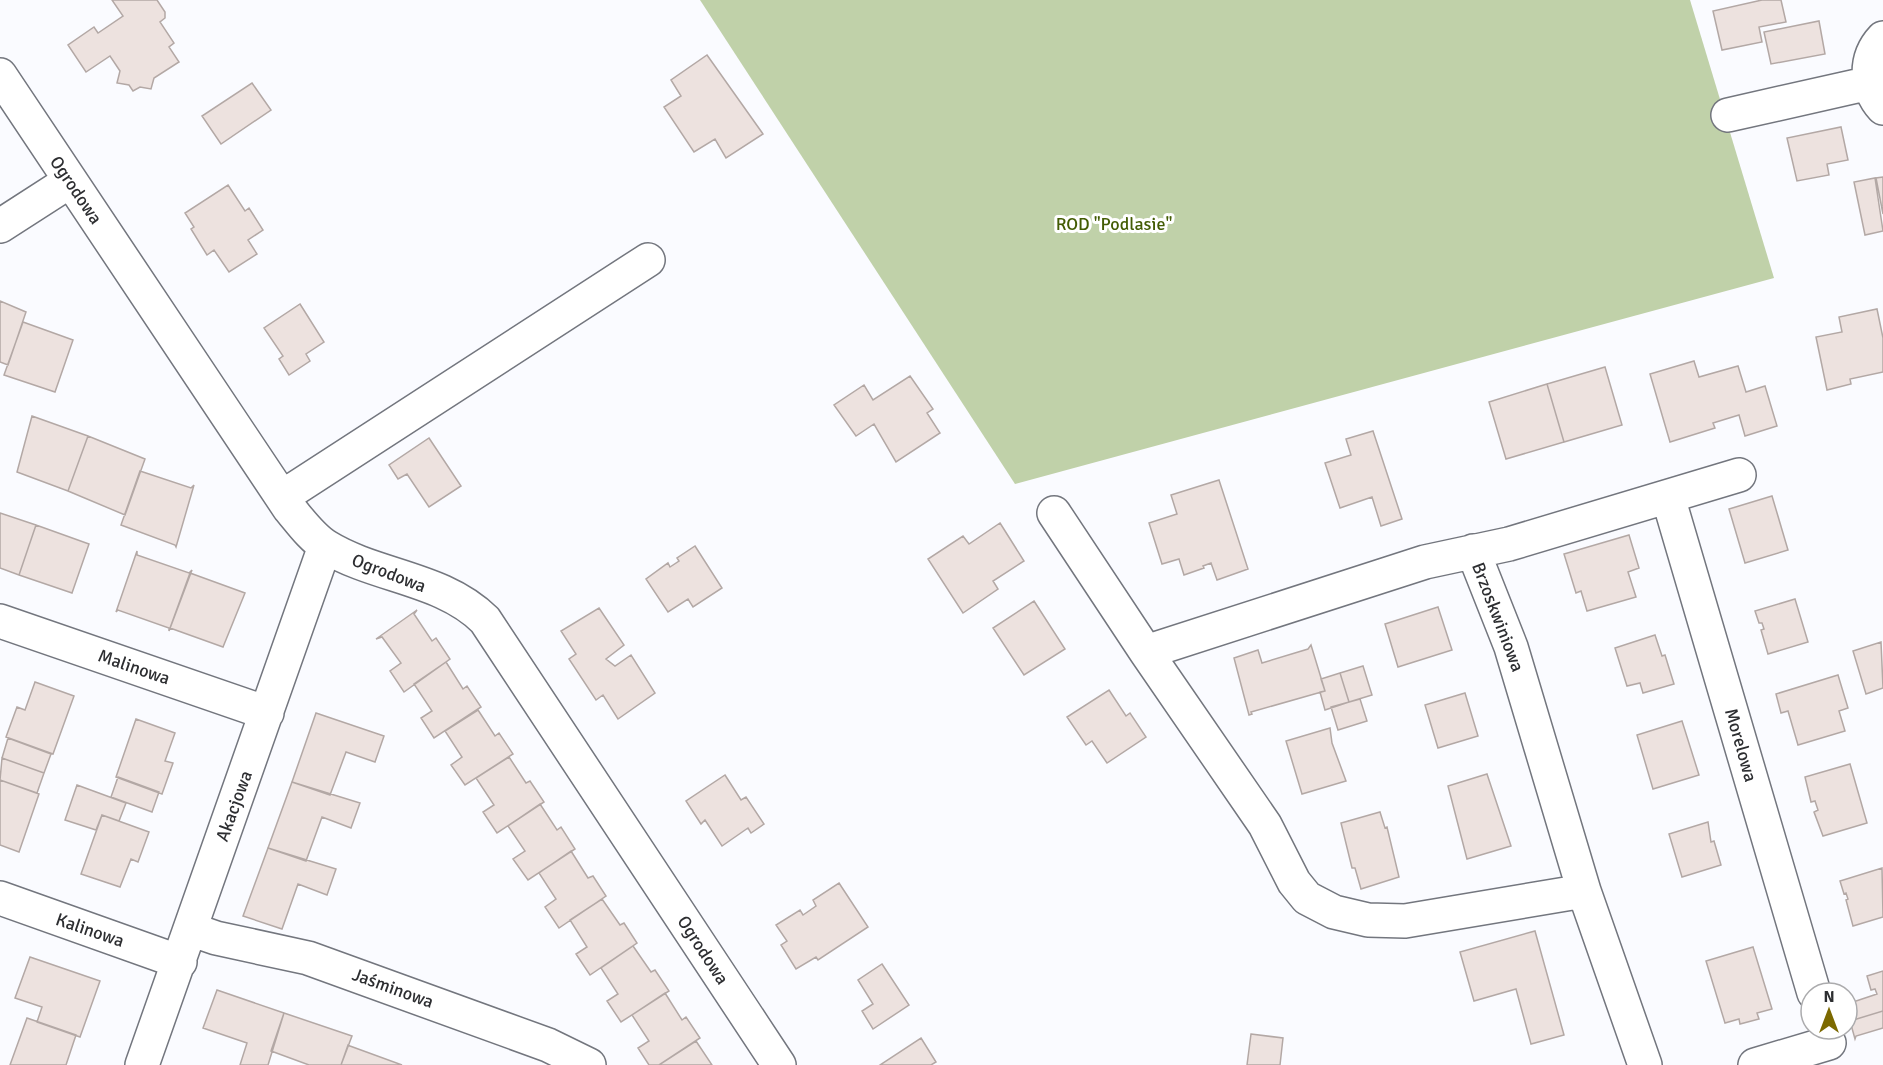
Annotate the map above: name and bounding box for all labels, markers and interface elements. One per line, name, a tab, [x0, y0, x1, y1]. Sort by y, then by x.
street label: Ogrodowa	[45, 152, 107, 228]
park label: ROD "Podlasie"	[1056, 213, 1172, 235]
street label: Ogrodowa	[349, 549, 429, 597]
street label: Brzoskwiniowa	[1467, 559, 1529, 675]
street label: Malinowa	[95, 644, 173, 690]
street label: Morelowa	[1720, 706, 1762, 784]
street label: Akacjowa	[211, 768, 257, 844]
street label: Kalinowa	[53, 908, 127, 952]
street label: Ogrodowa	[673, 911, 733, 989]
street label: Jaśminowa	[349, 963, 437, 1013]
north arrow	[1799, 981, 1859, 1041]
text: N	[1823, 987, 1835, 1007]

